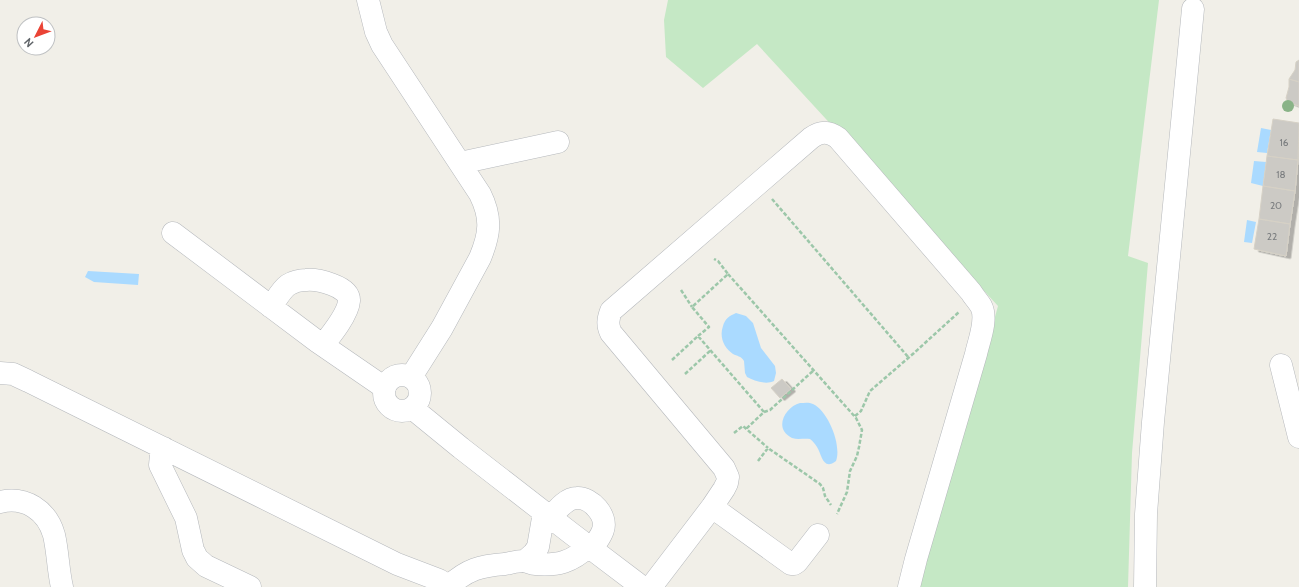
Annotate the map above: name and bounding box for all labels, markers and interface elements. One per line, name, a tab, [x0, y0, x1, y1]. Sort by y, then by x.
north arrow	[16, 16, 56, 56]
text: N	[21, 35, 36, 50]
house number: 16	[1280, 136, 1289, 149]
house number: 18	[1276, 168, 1286, 181]
house number: 20	[1270, 199, 1282, 212]
house number: 22	[1267, 230, 1277, 243]

